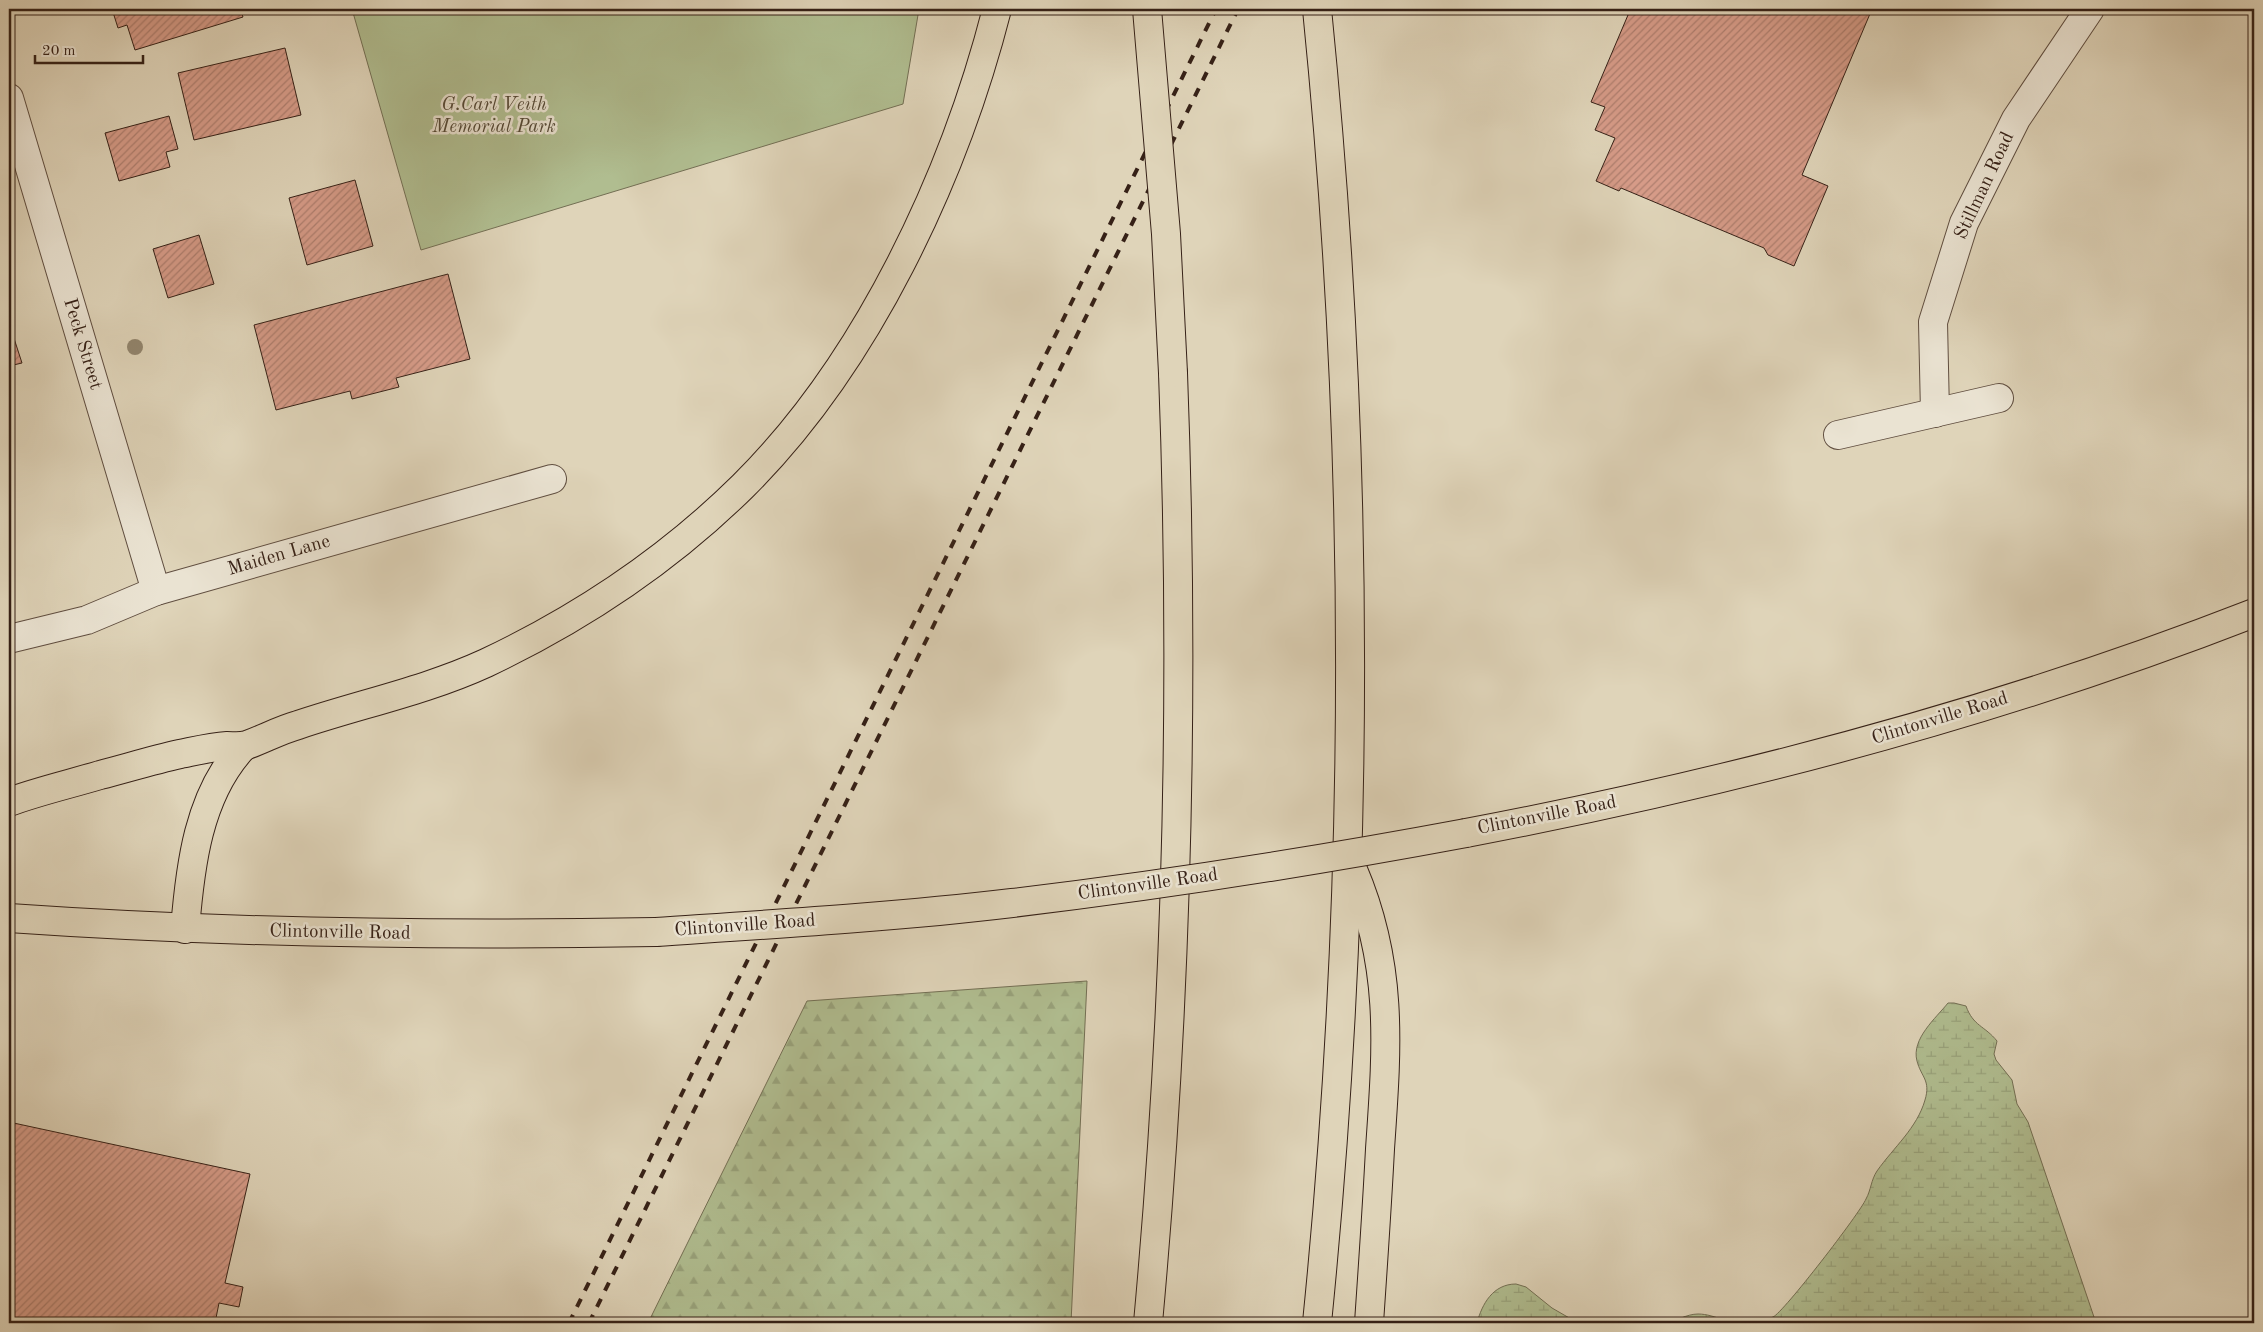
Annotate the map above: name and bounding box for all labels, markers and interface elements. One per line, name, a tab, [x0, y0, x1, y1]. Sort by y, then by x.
scale bar	[35, 32, 142, 64]
text: 20 m	[42, 44, 76, 59]
park label: G.Carl Veith Memorial Park	[431, 96, 556, 137]
street label: Stillman Road	[1952, 129, 2018, 243]
street label: Peck Street	[59, 296, 105, 392]
street label: Maiden Lane	[226, 532, 332, 580]
street label: Clintonville Road	[1870, 689, 2010, 749]
street label: Clintonville Road	[1476, 793, 1618, 839]
street label: Clintonville Road	[1077, 866, 1219, 904]
street label: Clintonville Road	[674, 912, 816, 940]
street label: Clintonville Road	[269, 922, 411, 944]

